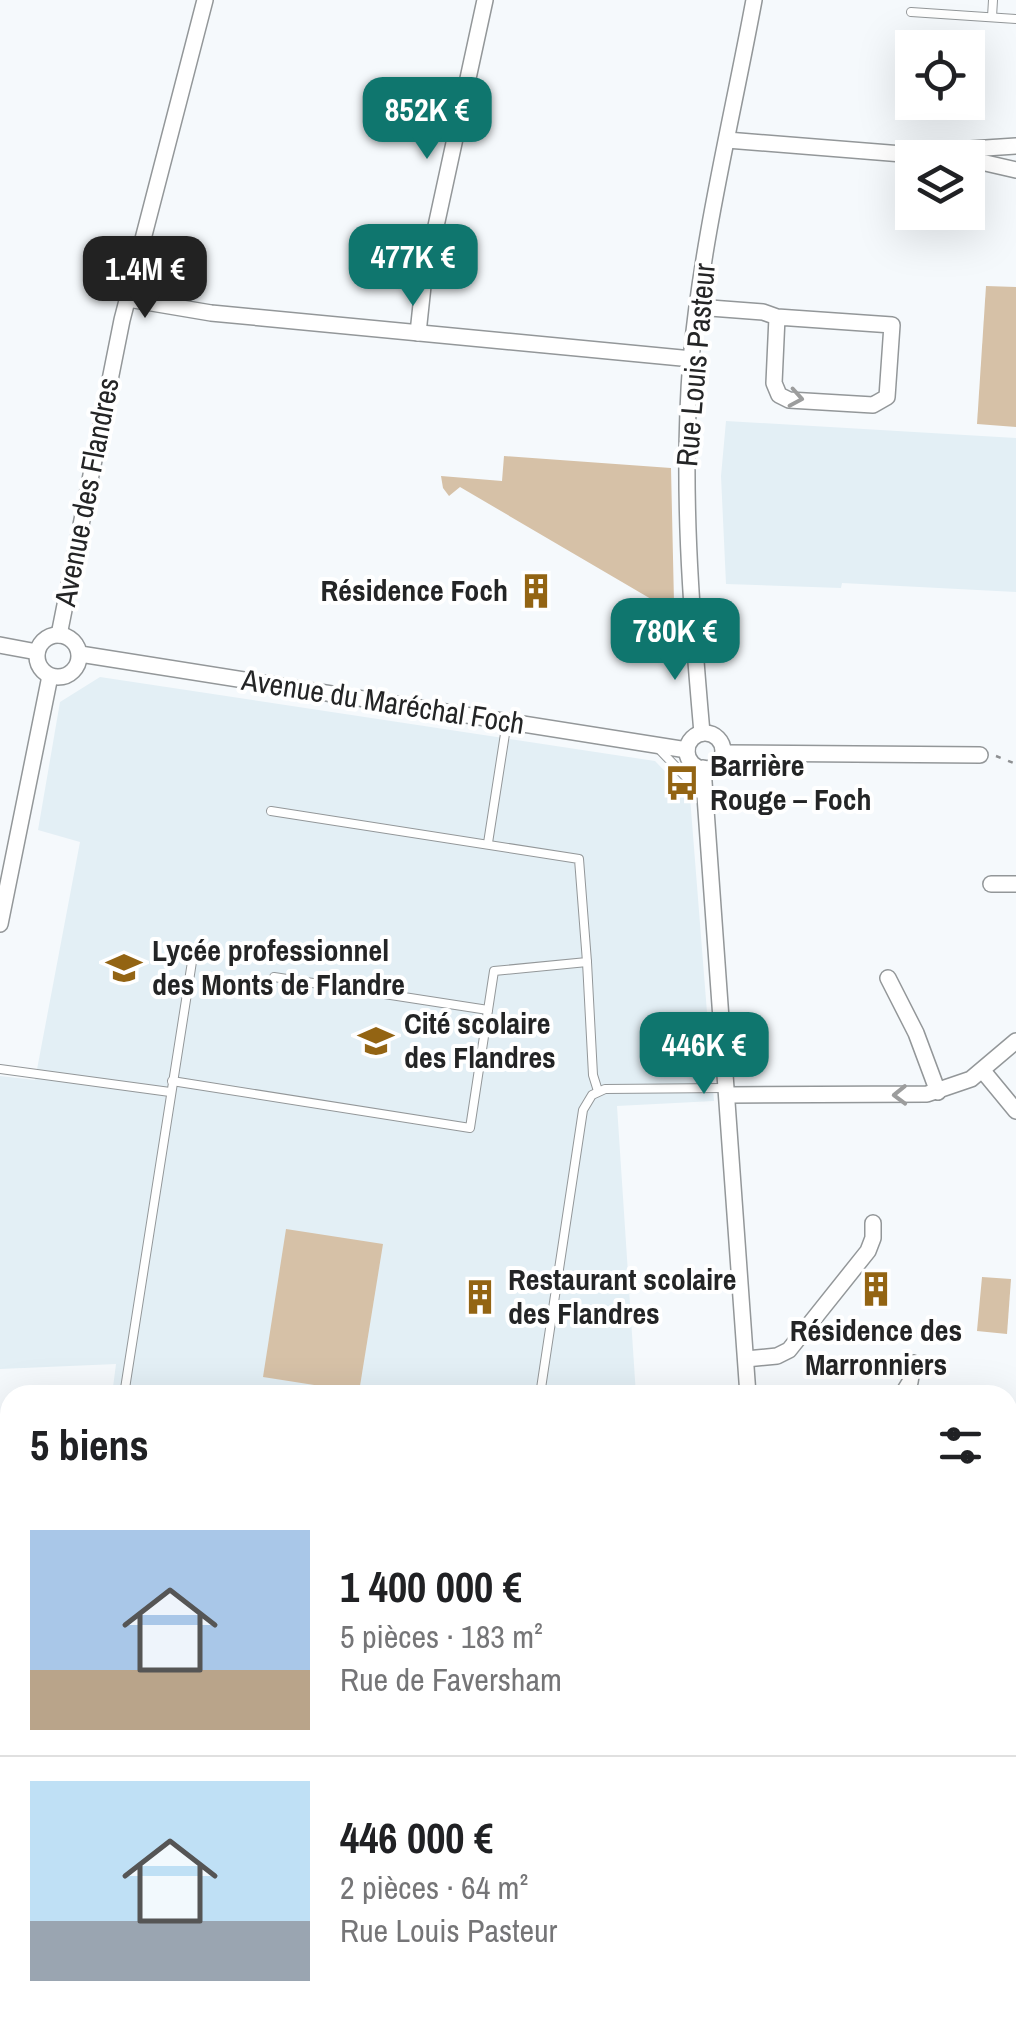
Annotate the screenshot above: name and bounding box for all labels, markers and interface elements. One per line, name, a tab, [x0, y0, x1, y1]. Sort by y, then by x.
map controls	[895, 30, 985, 230]
button: locate	[895, 30, 985, 120]
pin: 852K €	[346, 77, 508, 162]
text: 852K €	[385, 88, 469, 131]
button: layers	[895, 140, 985, 230]
pin: 477K €	[332, 224, 494, 309]
text: 477K €	[371, 235, 455, 278]
pin: 1.4M €	[64, 236, 226, 321]
text: 1.4M €	[105, 247, 185, 290]
street label: Rue Louis Pasteur	[666, 261, 724, 468]
street label: Avenue des Flandres	[44, 374, 128, 611]
one-way arrow	[788, 387, 804, 408]
place label: Résidence Foch	[321, 570, 508, 610]
building icon: Résidence Foch	[517, 572, 555, 610]
pin: 780K €	[594, 598, 756, 683]
text: 780K €	[633, 609, 717, 652]
street label: Avenue du Maréchal Foch	[238, 659, 527, 743]
place label: Barrière Rouge – Foch	[710, 745, 871, 819]
bus stop icon: Barrière Rouge – Foch	[663, 764, 701, 802]
place label: Lycée professionnel des Monts de Flandre	[152, 930, 405, 1004]
school or university icon: Lycée professionnel des Monts de Flandre	[105, 949, 143, 987]
place label: Cité scolaire des Flandres	[404, 1003, 556, 1077]
pin: 446K €	[623, 1012, 785, 1097]
school or university icon: Cité scolaire des Flandres	[357, 1022, 395, 1060]
text: 446K €	[662, 1023, 746, 1066]
one-way arrow	[892, 1084, 908, 1106]
place label: Restaurant scolaire des Flandres	[508, 1259, 736, 1333]
building icon: Résidence des Marronniers	[857, 1270, 895, 1308]
building icon: Restaurant scolaire des Flandres	[461, 1278, 499, 1316]
place label: Résidence des Marronniers	[790, 1310, 962, 1384]
text: 5 biens	[30, 1417, 149, 1473]
icon: filters	[933, 1418, 988, 1473]
text: 1 400 000 €	[340, 1559, 522, 1615]
icon: home	[110, 1570, 230, 1690]
text: 5 pièces · 183 m²	[340, 1615, 543, 1658]
text: Rue de Faversham	[340, 1658, 562, 1701]
text: 446 000 €	[340, 1810, 493, 1866]
icon: home	[110, 1821, 230, 1941]
text: 2 pièces · 64 m²	[340, 1866, 528, 1909]
text: Rue Louis Pasteur	[340, 1909, 557, 1952]

